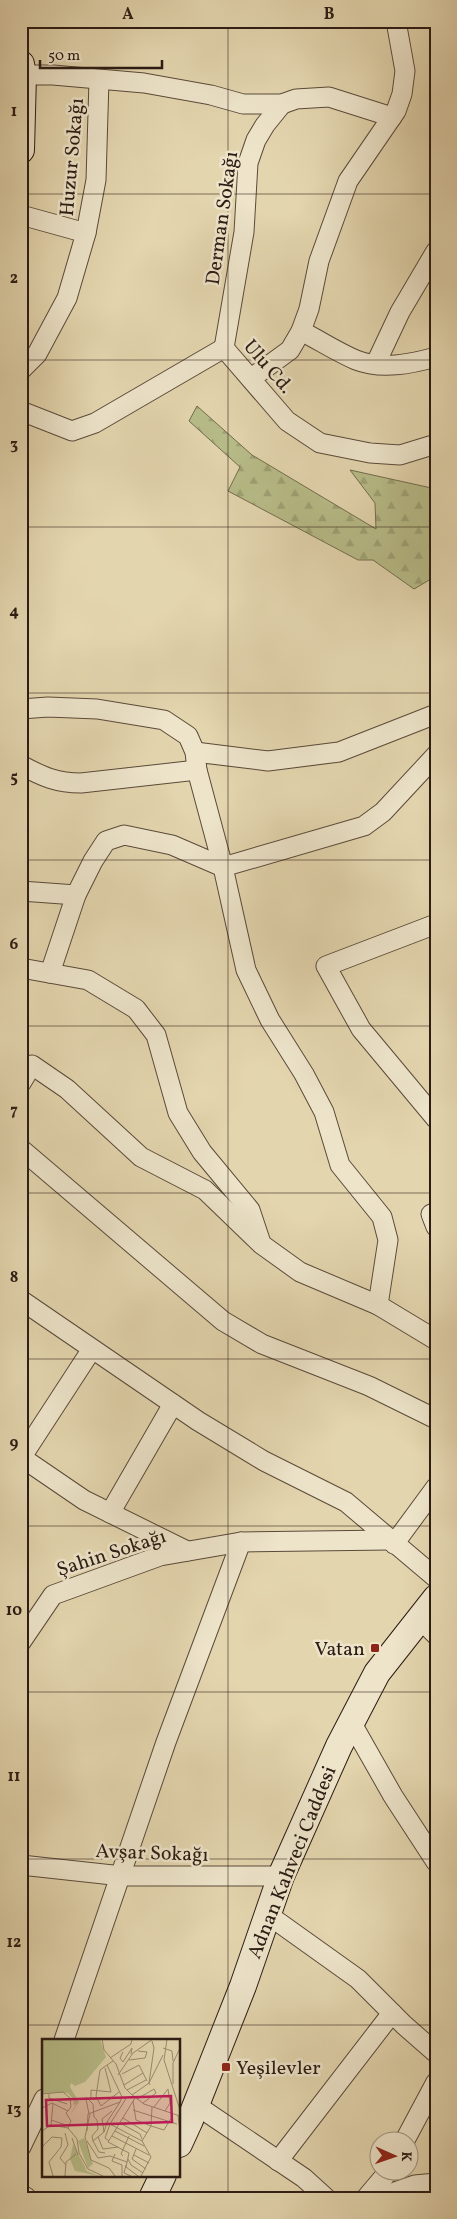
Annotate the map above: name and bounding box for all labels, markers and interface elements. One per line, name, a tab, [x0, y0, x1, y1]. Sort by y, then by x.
text: A	[122, 4, 134, 26]
text: B	[324, 4, 335, 26]
scale bar	[40, 38, 162, 70]
text: 50 m	[48, 46, 80, 67]
street label: Huzur Sokağı	[54, 97, 92, 217]
text: 1	[11, 101, 17, 123]
street label: Derman Sokağı	[200, 150, 246, 287]
text: 2	[10, 268, 18, 290]
street label: Ulu Cd.	[236, 334, 299, 401]
text: 3	[10, 434, 18, 456]
text: 4	[9, 601, 19, 623]
text: 5	[10, 767, 18, 789]
text: 6	[10, 934, 19, 956]
text: 7	[10, 1100, 18, 1122]
text: 8	[10, 1267, 18, 1289]
text: 9	[10, 1433, 19, 1455]
street label: Şahin Sokağı	[53, 1523, 170, 1585]
text: 10	[6, 1600, 22, 1622]
place label: Vatan	[315, 1636, 365, 1664]
marker: Vatan	[369, 1642, 381, 1654]
street label: Adnan Kahveci Caddesi	[241, 1762, 344, 1963]
text: 11	[8, 1766, 20, 1788]
street label: Avşar Sokağı	[95, 1838, 209, 1870]
text: 12	[7, 1932, 21, 1954]
inset map	[42, 2039, 180, 2176]
place label: Yeşilevler	[236, 2055, 321, 2083]
marker: Yeşilevler	[220, 2061, 232, 2073]
text: 13	[7, 2099, 21, 2121]
north arrow	[370, 2132, 420, 2182]
text: K	[396, 2151, 415, 2162]

